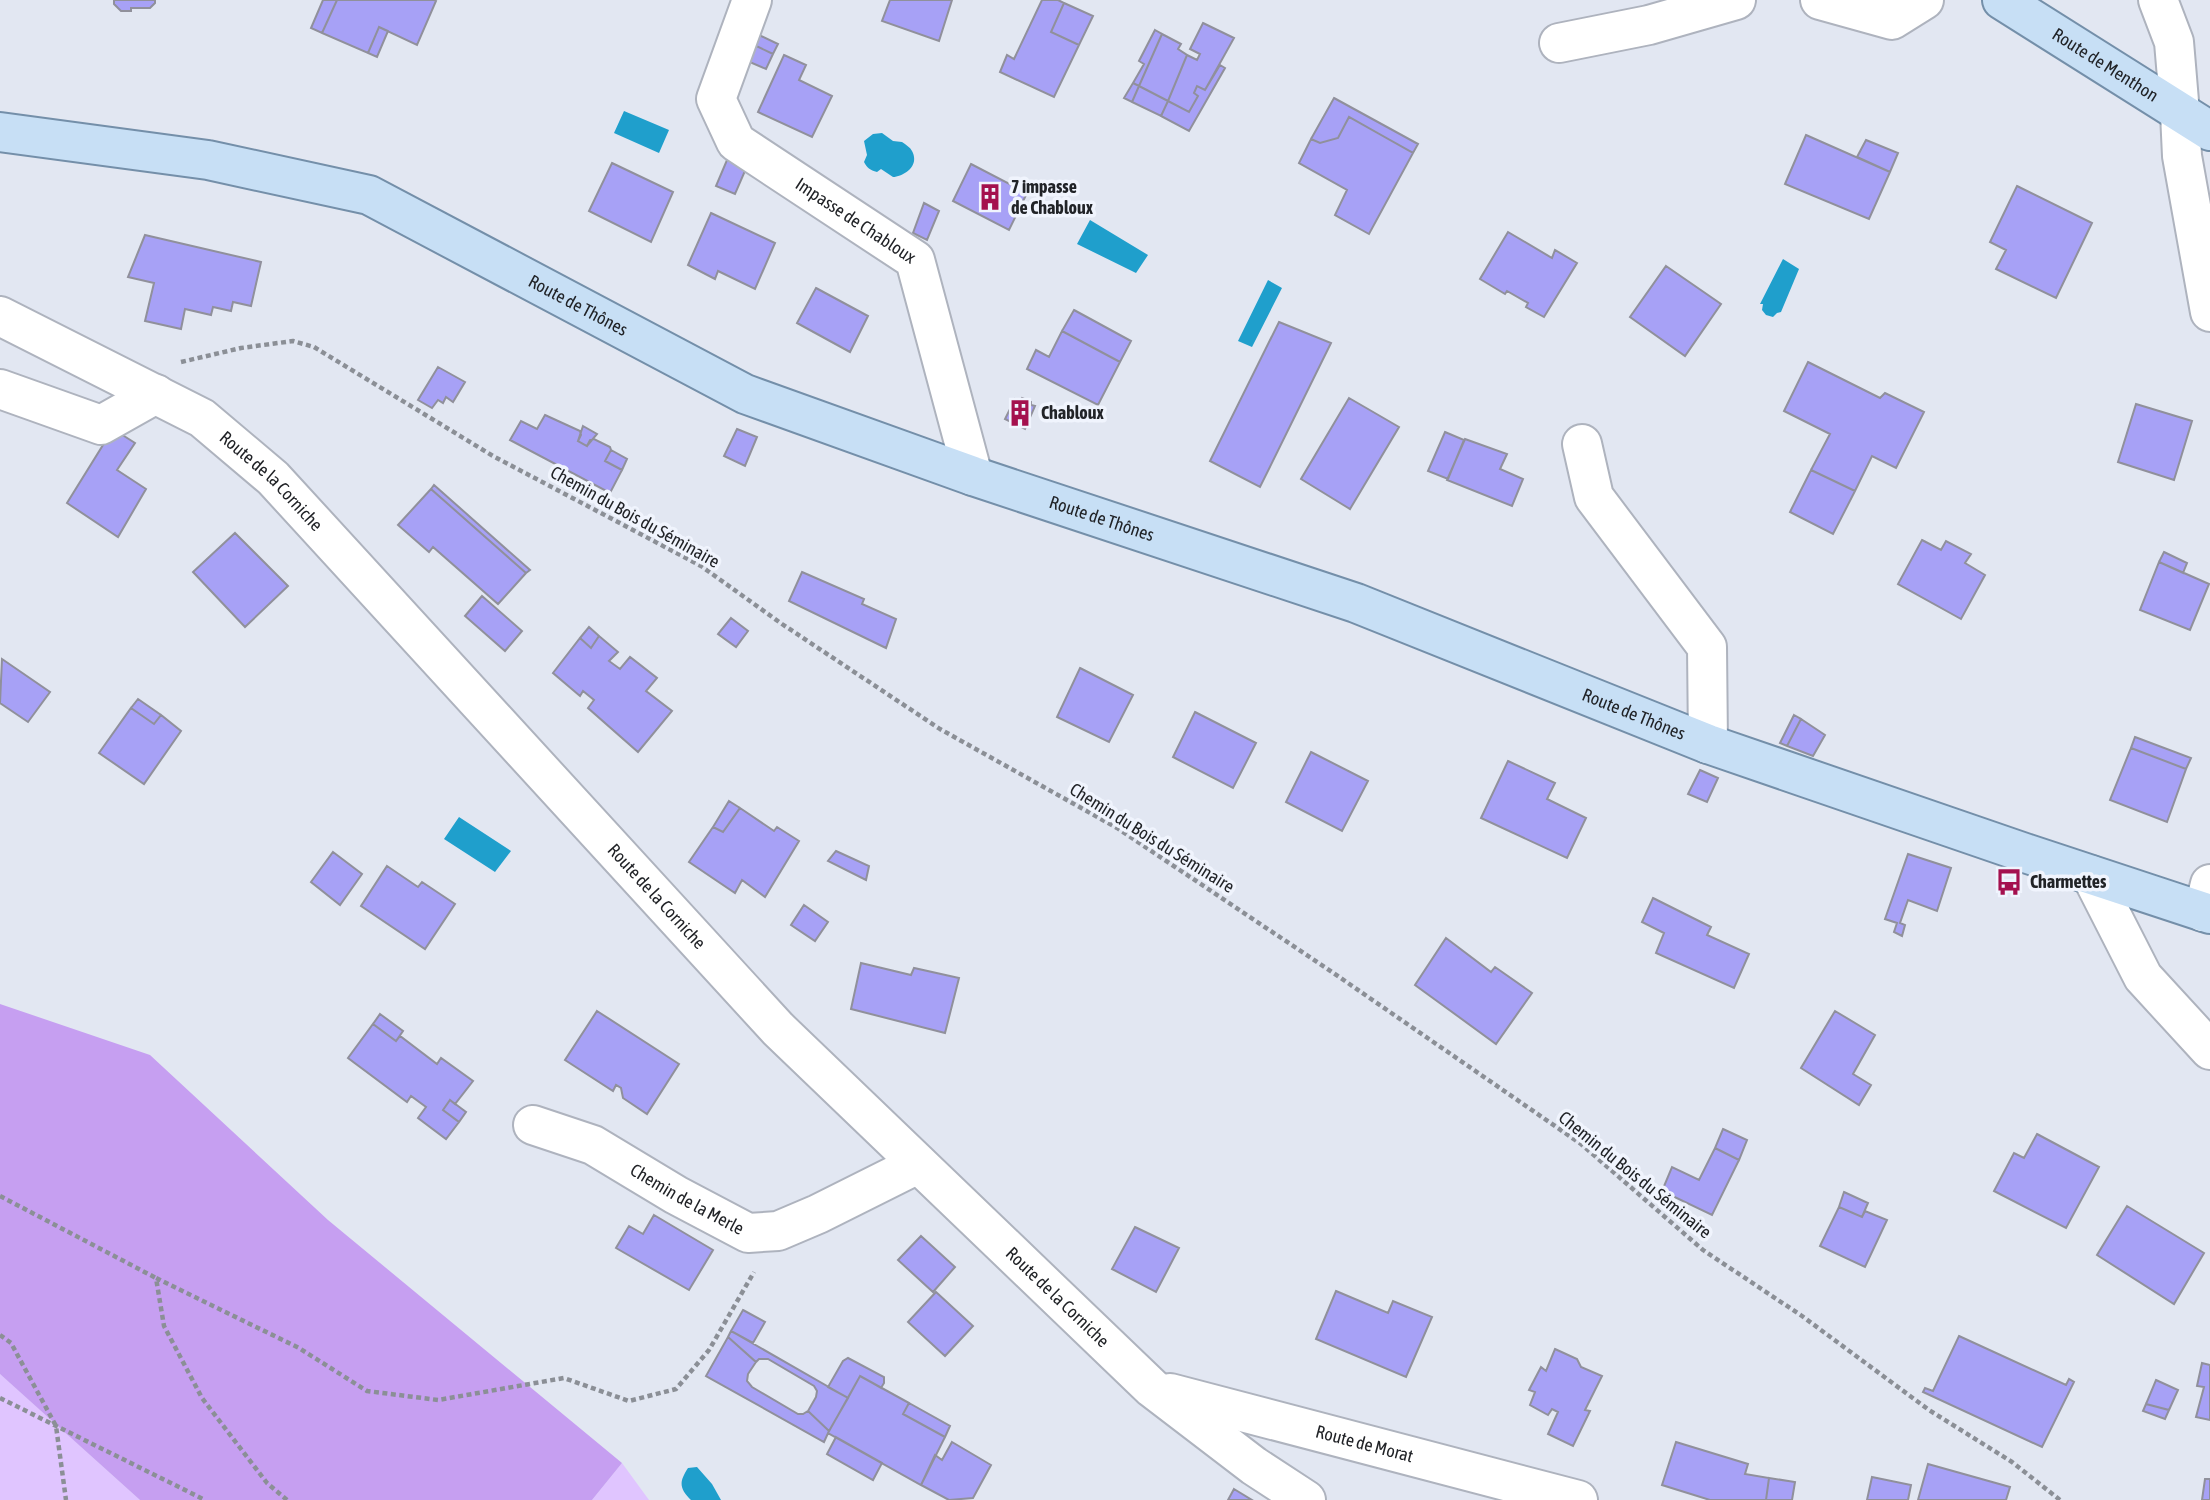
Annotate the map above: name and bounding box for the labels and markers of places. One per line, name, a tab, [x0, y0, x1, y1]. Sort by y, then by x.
place label: 7 impasse de Chabloux	[1011, 176, 1094, 218]
building icon: 7 impasse de Chabloux	[975, 182, 1005, 212]
building icon: Chabloux	[1005, 398, 1035, 428]
place label: Chabloux	[1041, 402, 1104, 423]
bus stop icon: Charmettes	[1994, 867, 2024, 897]
place label: Charmettes	[2030, 871, 2107, 892]

